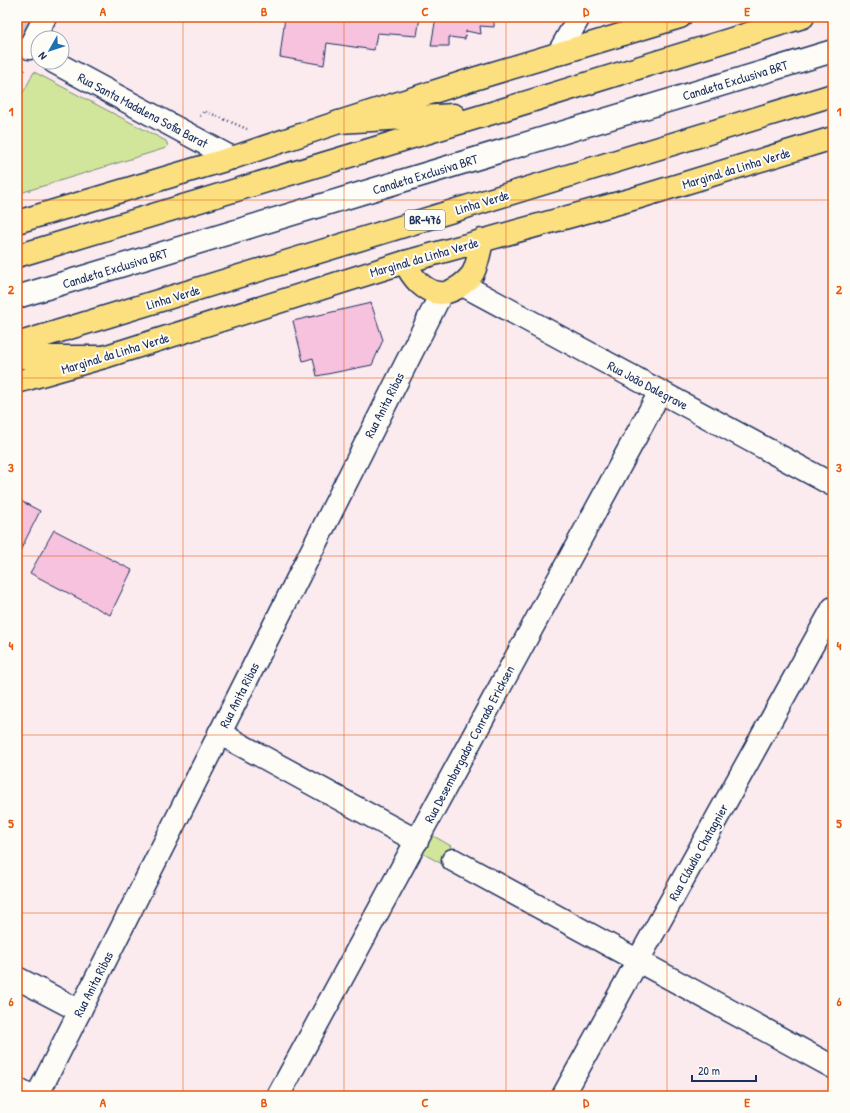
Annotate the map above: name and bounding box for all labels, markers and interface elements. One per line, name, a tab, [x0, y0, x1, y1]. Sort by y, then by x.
text: A	[100, 2, 107, 20]
text: B	[261, 2, 268, 20]
text: C	[421, 2, 429, 20]
text: D	[583, 2, 590, 20]
text: E	[744, 2, 750, 20]
north arrow	[30, 30, 70, 70]
text: N	[35, 50, 50, 63]
street label: Canaleta Exclusiva BRT	[680, 55, 791, 105]
street label: Rua Santa Madalena Sofia Barat	[75, 68, 212, 152]
text: 1	[9, 102, 14, 120]
text: 1	[837, 102, 842, 120]
street label: Marginal da Linha Verde	[680, 143, 792, 193]
street label: Canaleta Exclusiva BRT	[370, 149, 481, 199]
street label: Linha Verde	[453, 185, 511, 219]
road number: BR-476	[405, 210, 445, 230]
street label: Marginal da Linha Verde	[368, 233, 480, 281]
street label: Canaleta Exclusiva BRT	[60, 243, 171, 293]
text: 2	[8, 280, 15, 298]
street label: Linha Verde	[144, 280, 202, 314]
text: 2	[836, 280, 843, 298]
street label: Marginal da Linha Verde	[59, 328, 171, 378]
street label: Rua João Dalegrave	[605, 356, 691, 414]
street label: Rua Anita Ribas	[360, 369, 408, 441]
text: 3	[8, 458, 14, 476]
text: 3	[836, 458, 842, 476]
text: 4	[9, 636, 14, 654]
text: 4	[837, 636, 842, 654]
street label: Rua Anita Ribas	[215, 659, 263, 731]
street label: Rua Desembargador Conrado Ericksen	[420, 662, 518, 826]
street label: Rua Cláudio Chatagnier	[664, 800, 732, 904]
text: 5	[8, 814, 14, 832]
text: 5	[836, 814, 842, 832]
street label: Rua Anita Ribas	[69, 948, 117, 1020]
text: 6	[8, 992, 14, 1010]
text: 6	[836, 992, 842, 1010]
scale bar	[692, 1057, 756, 1083]
text: 20 m	[698, 1062, 720, 1079]
text: A	[100, 1093, 107, 1111]
text: B	[261, 1093, 268, 1111]
text: C	[421, 1093, 429, 1111]
text: D	[583, 1093, 590, 1111]
text: E	[744, 1093, 750, 1111]

